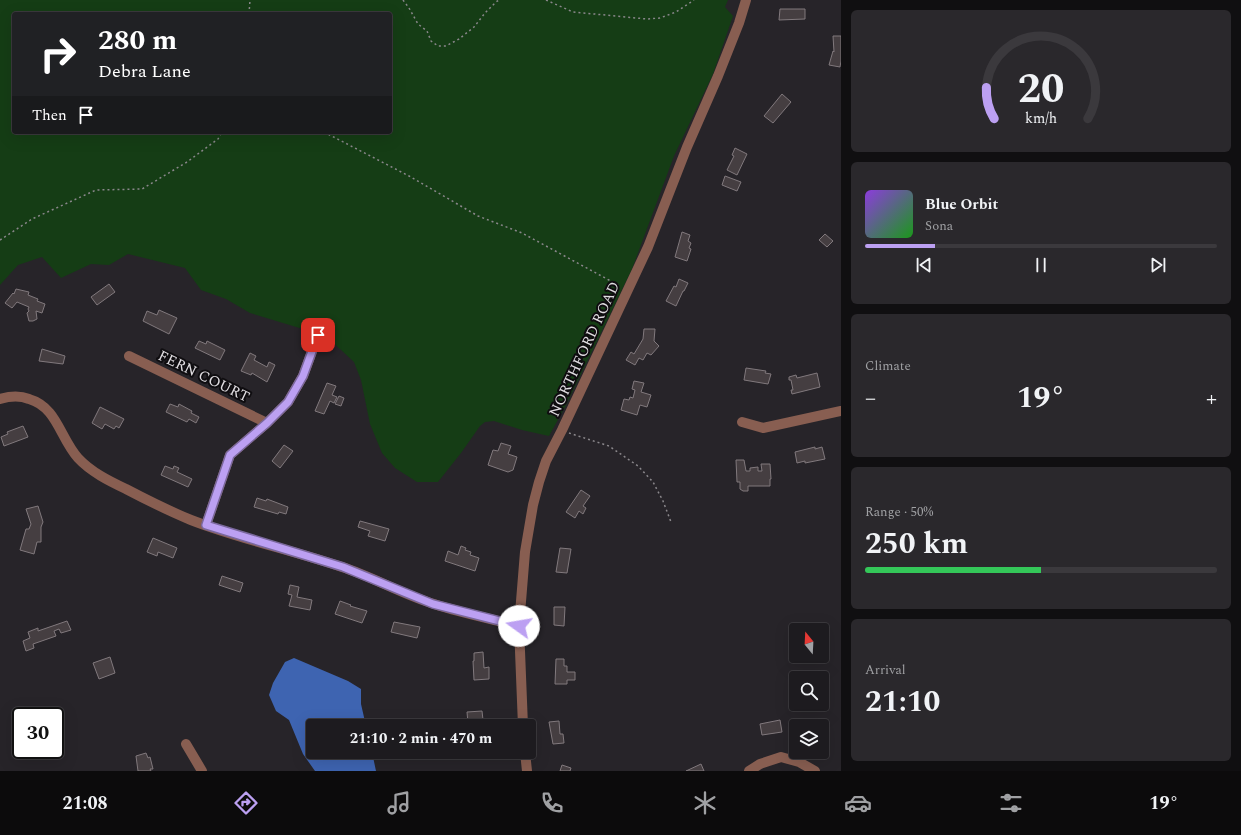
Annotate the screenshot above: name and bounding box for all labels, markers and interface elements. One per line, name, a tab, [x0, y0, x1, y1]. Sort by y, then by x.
text: 280 m	[98, 19, 177, 62]
icon: right	[32, 28, 84, 80]
text: Debra Lane	[98, 58, 191, 85]
text: 20	[1018, 58, 1064, 121]
text: Then	[32, 104, 67, 127]
icon: arrive	[75, 104, 97, 126]
text: km/h	[1025, 108, 1057, 130]
text: Blue Orbit	[925, 193, 998, 216]
text: Sona	[925, 216, 953, 236]
icon: previous	[913, 254, 935, 276]
icon: pause	[1030, 254, 1052, 276]
icon: next	[1147, 254, 1169, 276]
street label: NORTHFORD ROAD	[543, 278, 626, 421]
pin	[301, 318, 335, 352]
icon: arrive	[307, 324, 329, 346]
street label: FERN COURT	[154, 344, 254, 409]
text: Climate	[865, 356, 911, 376]
text: 19°	[1017, 375, 1065, 421]
text: −	[865, 382, 876, 415]
text: +	[1206, 382, 1217, 415]
text: Range · 50%	[865, 502, 933, 522]
text: 250 km	[865, 521, 968, 567]
position arrow	[498, 605, 540, 647]
north arrow	[789, 623, 829, 663]
map controls	[789, 623, 829, 759]
text: Arrival	[865, 660, 906, 680]
button: search	[789, 671, 829, 711]
text: 21:10	[865, 679, 940, 725]
speed limit sign: 30	[12, 707, 64, 759]
button: layers	[789, 719, 829, 759]
text: 21:10 · 2 min · 470 m	[350, 727, 492, 750]
icon: directions	[232, 789, 260, 817]
icon: music	[385, 789, 413, 817]
icon: phone	[538, 789, 566, 817]
icon: climate	[691, 789, 719, 817]
icon: car	[844, 789, 872, 817]
icon: filters	[997, 789, 1025, 817]
text: 21:08	[62, 790, 108, 817]
text: 19°	[1149, 790, 1179, 817]

